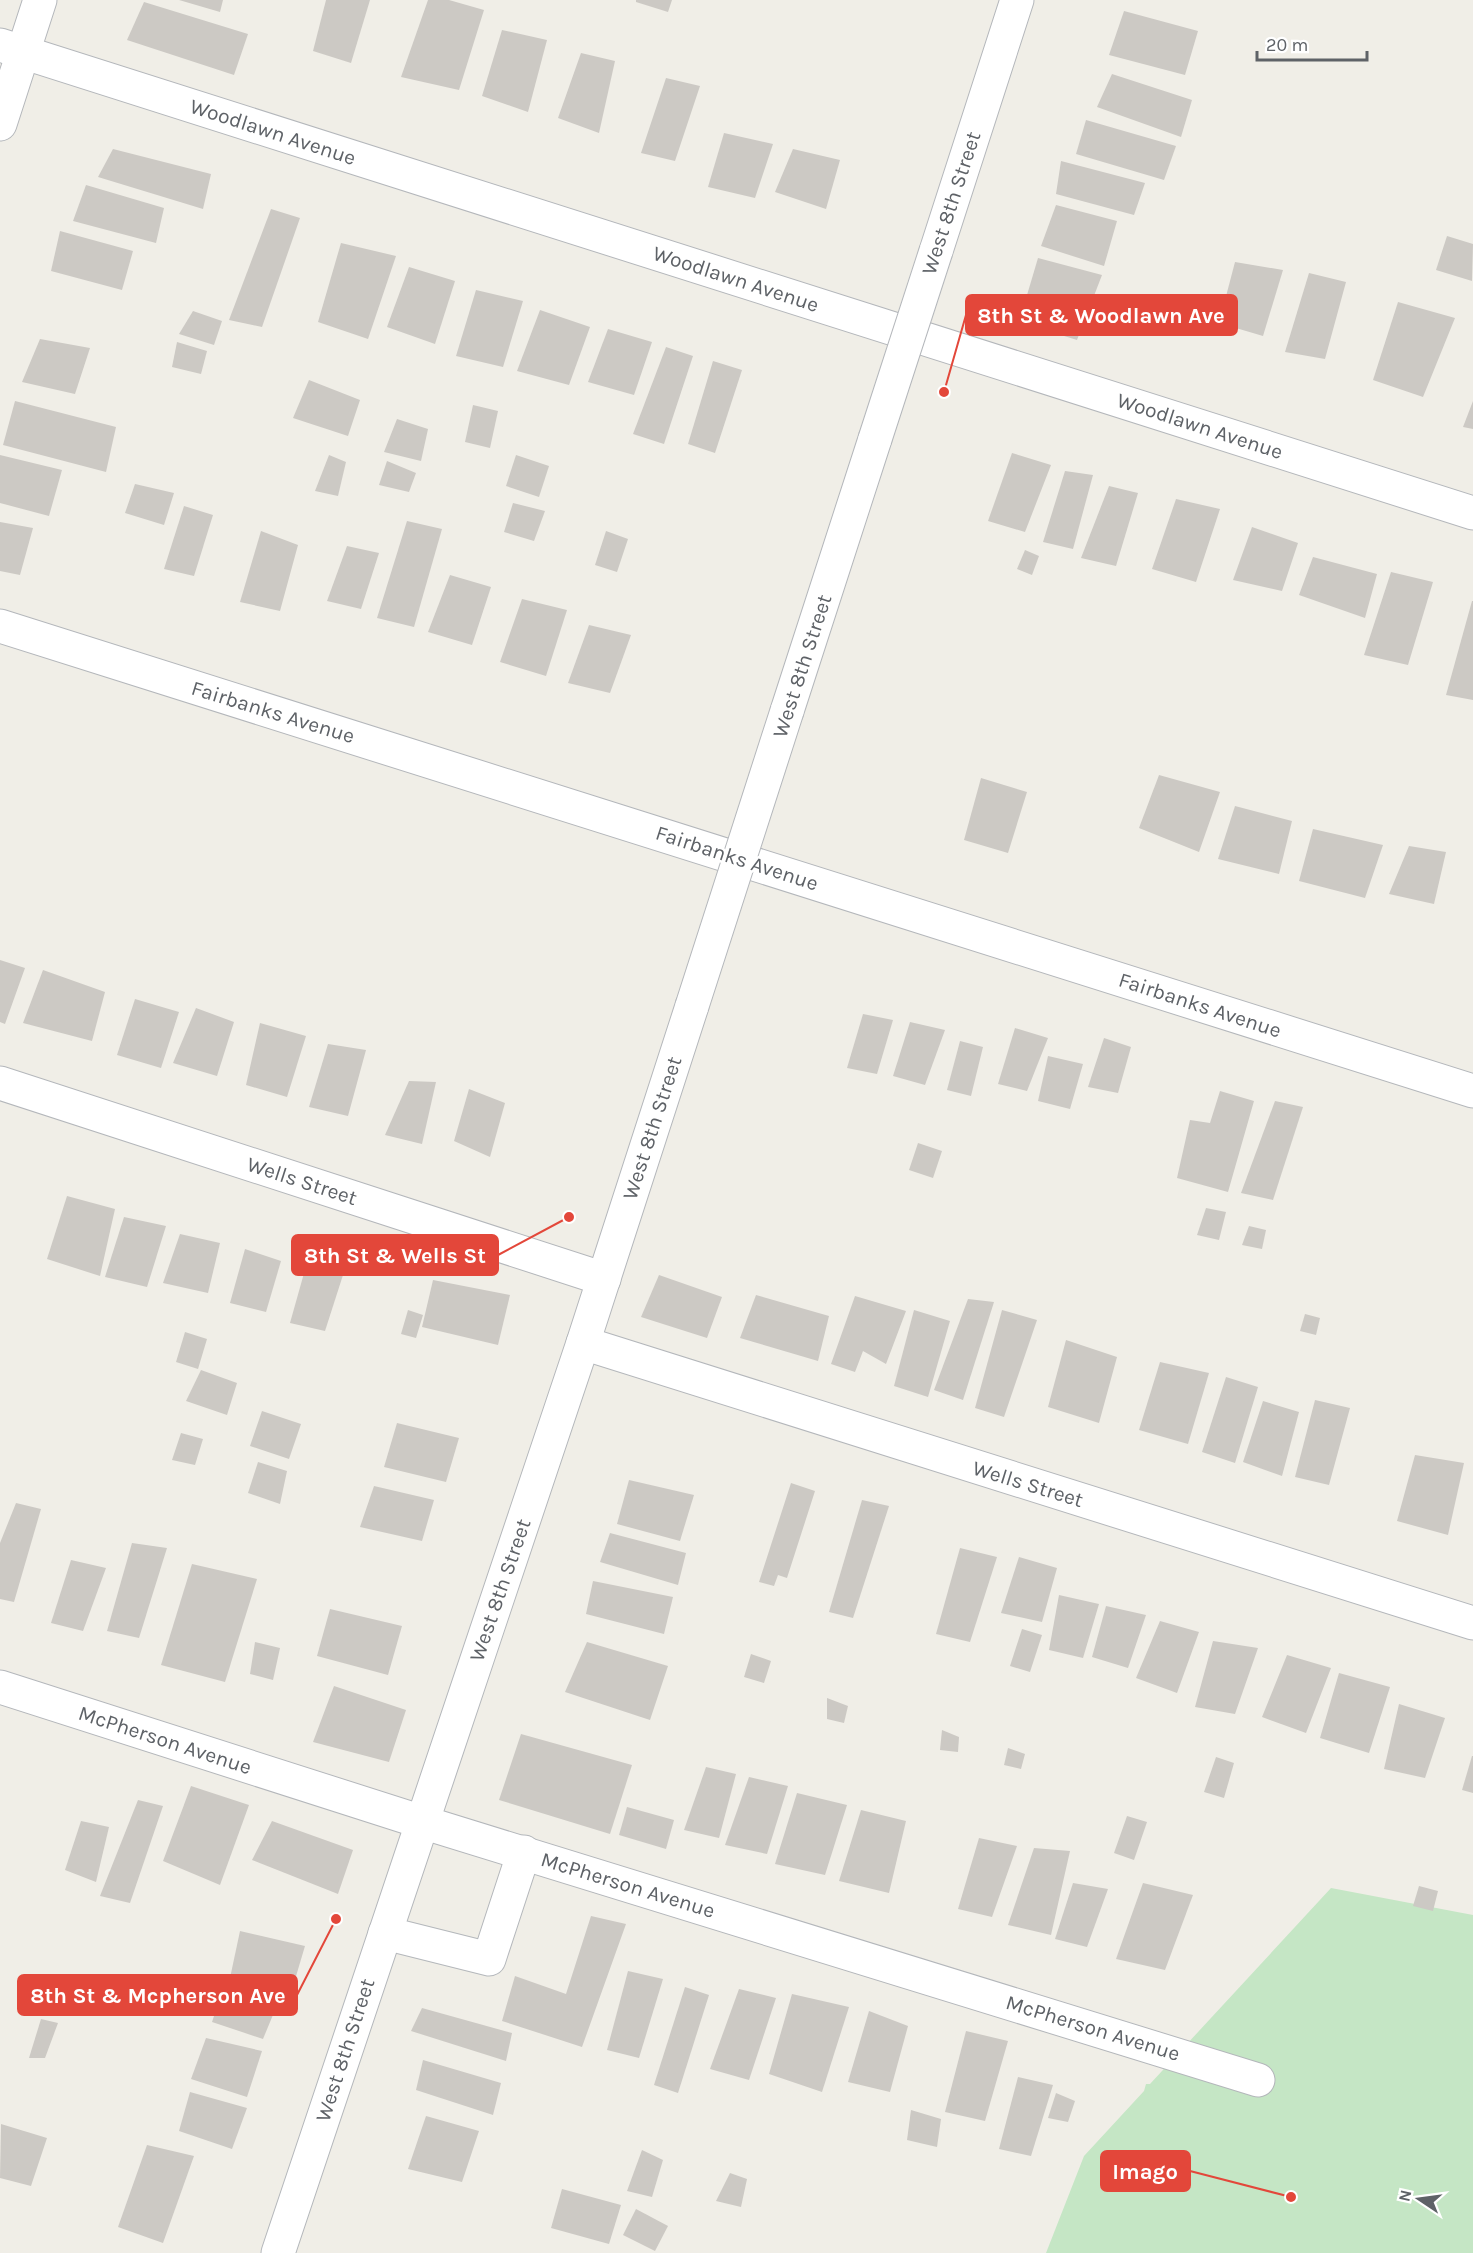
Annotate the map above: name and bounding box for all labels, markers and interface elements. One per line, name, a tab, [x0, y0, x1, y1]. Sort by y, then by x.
scale bar	[1257, 24, 1366, 62]
text: 20 m	[1266, 34, 1308, 56]
street label: Woodlawn Avenue	[187, 94, 359, 170]
street label: West 8th Street	[917, 128, 985, 278]
street label: Woodlawn Avenue	[650, 241, 822, 317]
callout: 8th St & Woodlawn Ave	[966, 295, 1237, 335]
text: 8th St & Woodlawn Ave	[977, 303, 1225, 329]
street label: Woodlawn Avenue	[1114, 388, 1286, 464]
street label: West 8th Street	[768, 591, 836, 741]
street label: Fairbanks Avenue	[188, 676, 358, 748]
street label: Fairbanks Avenue	[653, 820, 821, 896]
street label: Fairbanks Avenue	[1116, 967, 1284, 1043]
street label: West 8th Street	[618, 1053, 686, 1203]
street label: Wells Street	[244, 1152, 360, 1210]
callout: 8th St & Wells St	[292, 1235, 498, 1275]
text: 8th St & Wells St	[304, 1243, 486, 1269]
street label: Wells Street	[970, 1456, 1086, 1512]
street label: West 8th Street	[464, 1516, 536, 1664]
street label: McPherson Avenue	[75, 1701, 255, 1779]
street label: McPherson Avenue	[538, 1847, 718, 1923]
callout: 8th St & Mcpherson Ave	[18, 1975, 297, 2015]
street label: West 8th Street	[311, 1975, 379, 2125]
text: 8th St & Mcpherson Ave	[30, 1983, 286, 2009]
street label: McPherson Avenue	[1003, 1990, 1183, 2066]
callout: Imago	[1101, 2151, 1190, 2191]
text: Imago	[1112, 2159, 1178, 2185]
north arrow	[1389, 2169, 1449, 2229]
text: N	[1394, 2188, 1415, 2203]

